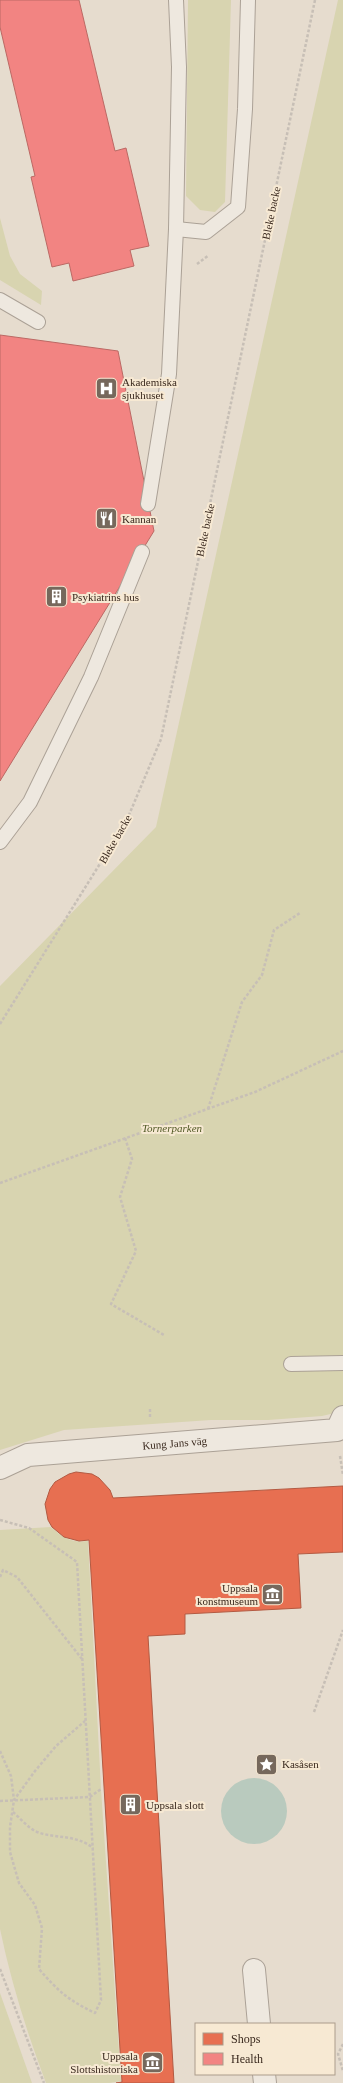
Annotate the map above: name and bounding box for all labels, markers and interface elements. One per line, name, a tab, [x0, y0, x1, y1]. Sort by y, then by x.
street label: Bleke backe	[260, 185, 283, 241]
hospital icon: Akademiska sjukhuset	[93, 375, 119, 401]
place label: Akademiska sjukhuset	[122, 376, 177, 401]
street label: Bleke backe	[194, 502, 217, 558]
restaurant icon: Kannan	[93, 506, 119, 532]
place label: Kannan	[122, 513, 157, 525]
building icon: Psykiatrins hus	[44, 584, 70, 610]
place label: Psykiatrins hus	[72, 591, 139, 603]
street label: Bleke backe	[96, 812, 134, 865]
park label: Tornerparken	[142, 1122, 203, 1134]
street label: Kung Jans väg	[142, 1435, 208, 1452]
museum icon: Uppsala konstmuseum	[260, 1581, 286, 1607]
place label: Uppsala konstmuseum	[197, 1582, 258, 1607]
place icon: Kasåsen	[253, 1751, 279, 1777]
place label: Kasåsen	[282, 1758, 319, 1770]
building icon: Uppsala slott	[118, 1792, 144, 1818]
place label: Uppsala slott	[146, 1799, 204, 1811]
legend	[195, 2023, 335, 2075]
text: Shops	[231, 2032, 261, 2046]
museum icon: Uppsala Slottshistoriska	[140, 2049, 166, 2075]
place label: Uppsala Slottshistoriska	[70, 2050, 138, 2075]
text: Health	[231, 2052, 263, 2066]

